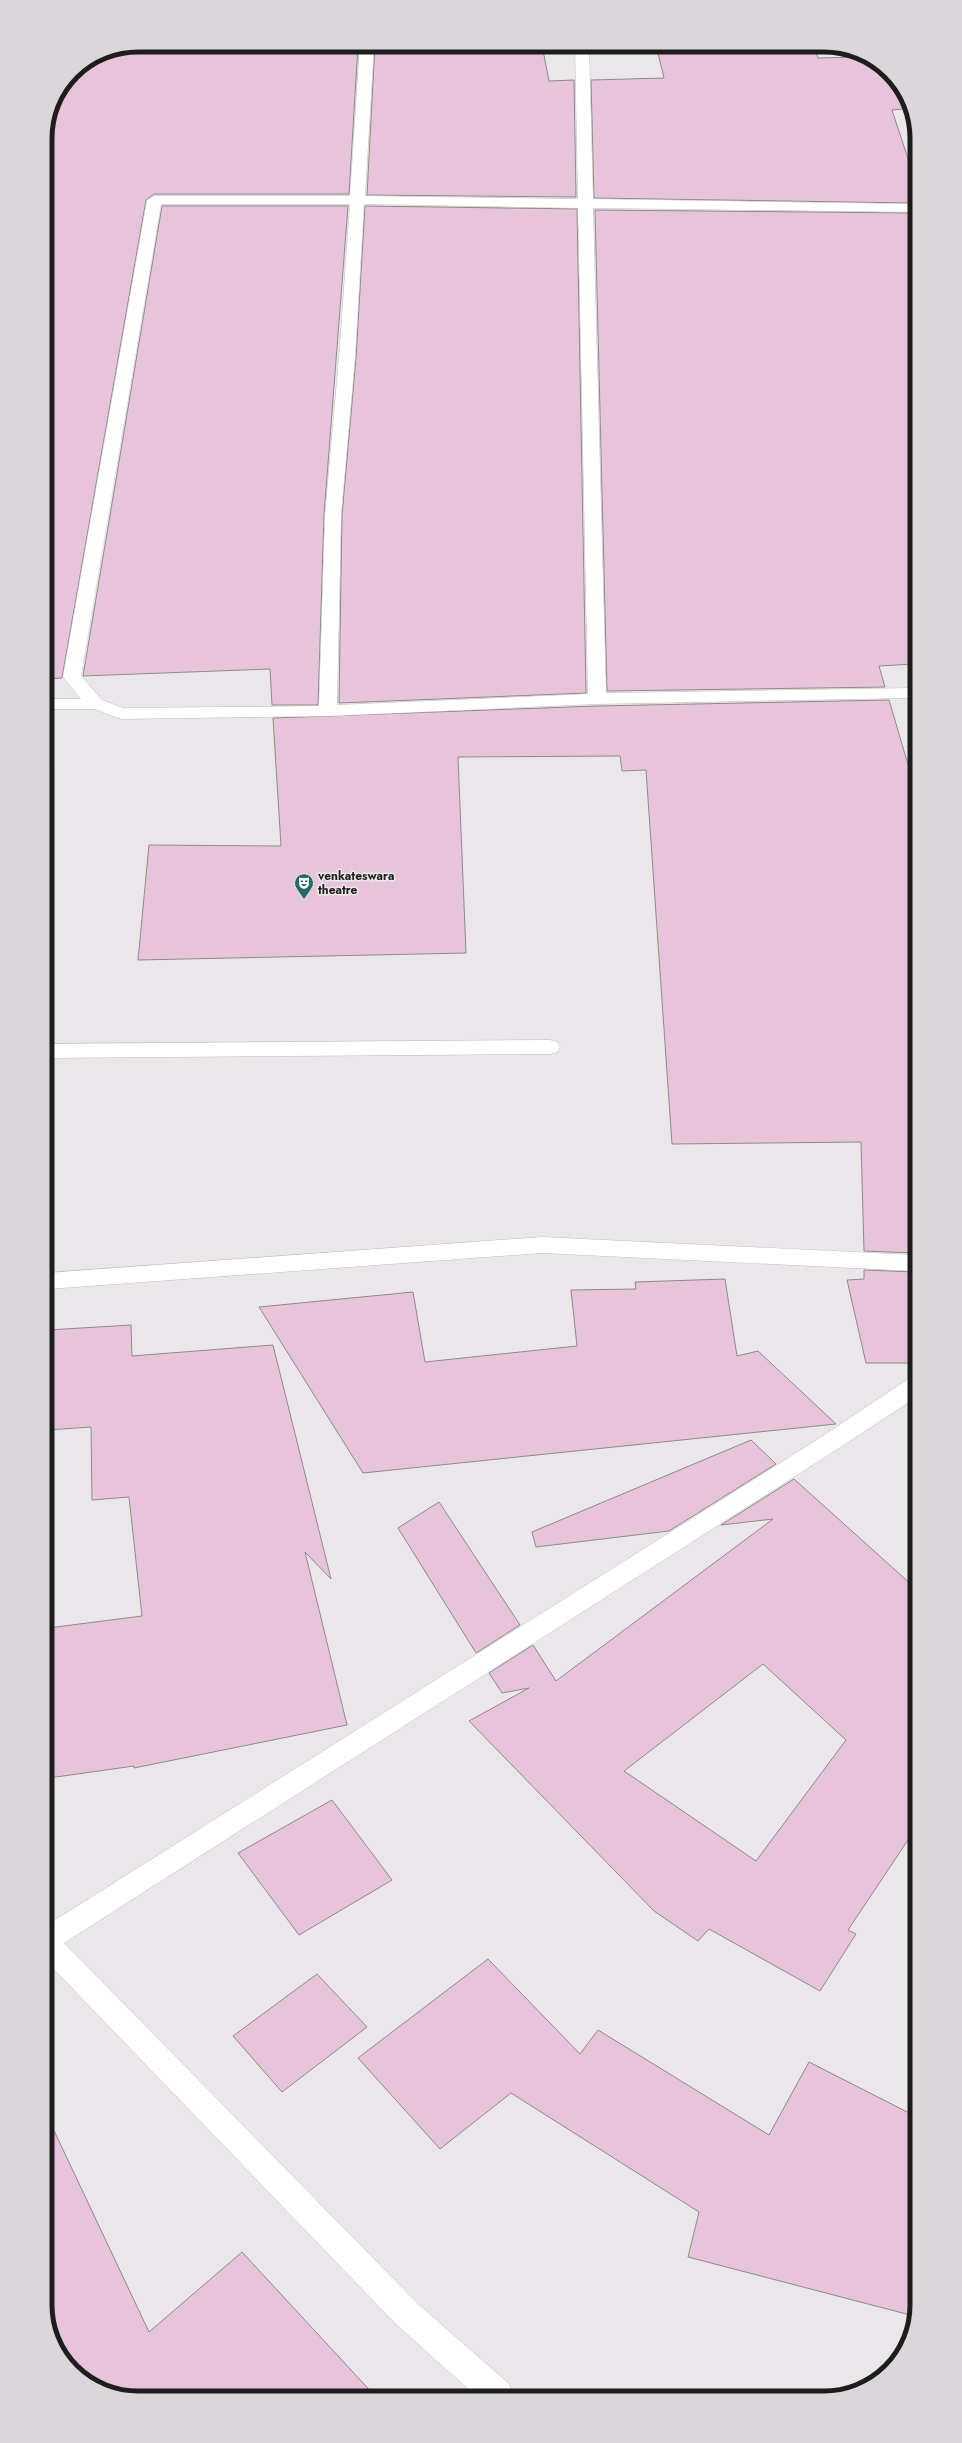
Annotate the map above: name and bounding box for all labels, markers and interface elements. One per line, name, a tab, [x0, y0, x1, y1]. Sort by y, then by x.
place label: venkateswara theatre	[317, 867, 394, 899]
theatre icon: venkateswara theatre	[293, 872, 315, 900]

